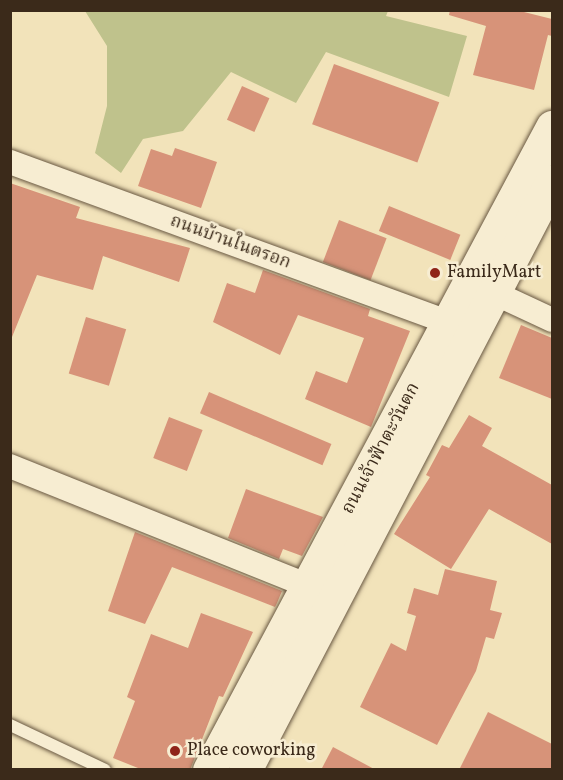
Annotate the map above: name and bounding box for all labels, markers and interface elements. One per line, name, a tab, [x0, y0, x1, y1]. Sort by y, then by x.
street label: ถนนบ้านในตรอก	[167, 211, 293, 275]
place label: FamilyMart	[447, 262, 541, 284]
marker: FamilyMart	[428, 266, 442, 280]
street label: ถนนเจ้าฟ้าตะวันตก	[338, 380, 426, 518]
place label: Place coworking	[187, 740, 315, 762]
marker: Place coworking	[168, 744, 182, 758]

